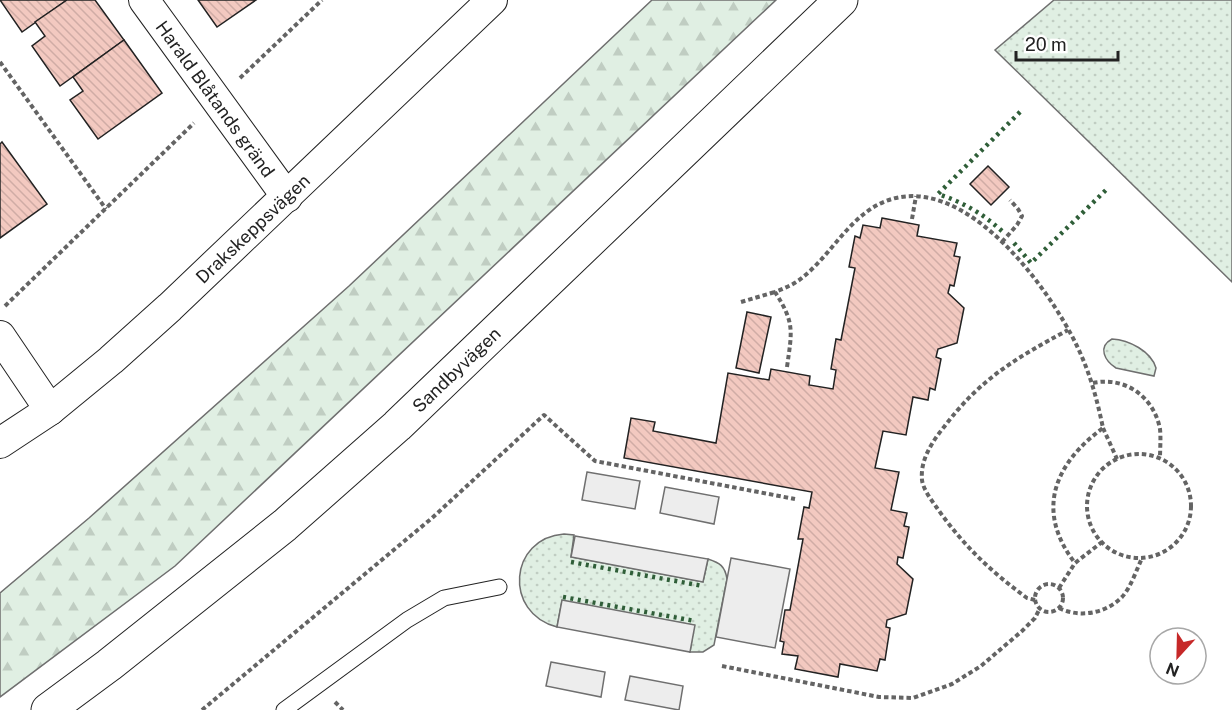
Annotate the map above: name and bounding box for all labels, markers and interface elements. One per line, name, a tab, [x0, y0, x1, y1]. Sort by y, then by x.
street label: Harald Blåtands gränd	[152, 16, 279, 181]
scale bar	[1016, 24, 1118, 62]
text: 20 m	[1025, 34, 1067, 55]
street label: Drakskeppsvägen	[191, 169, 314, 287]
street label: Sandbyvägen	[408, 322, 504, 416]
north arrow	[1148, 626, 1208, 686]
text: N	[1163, 658, 1182, 681]

